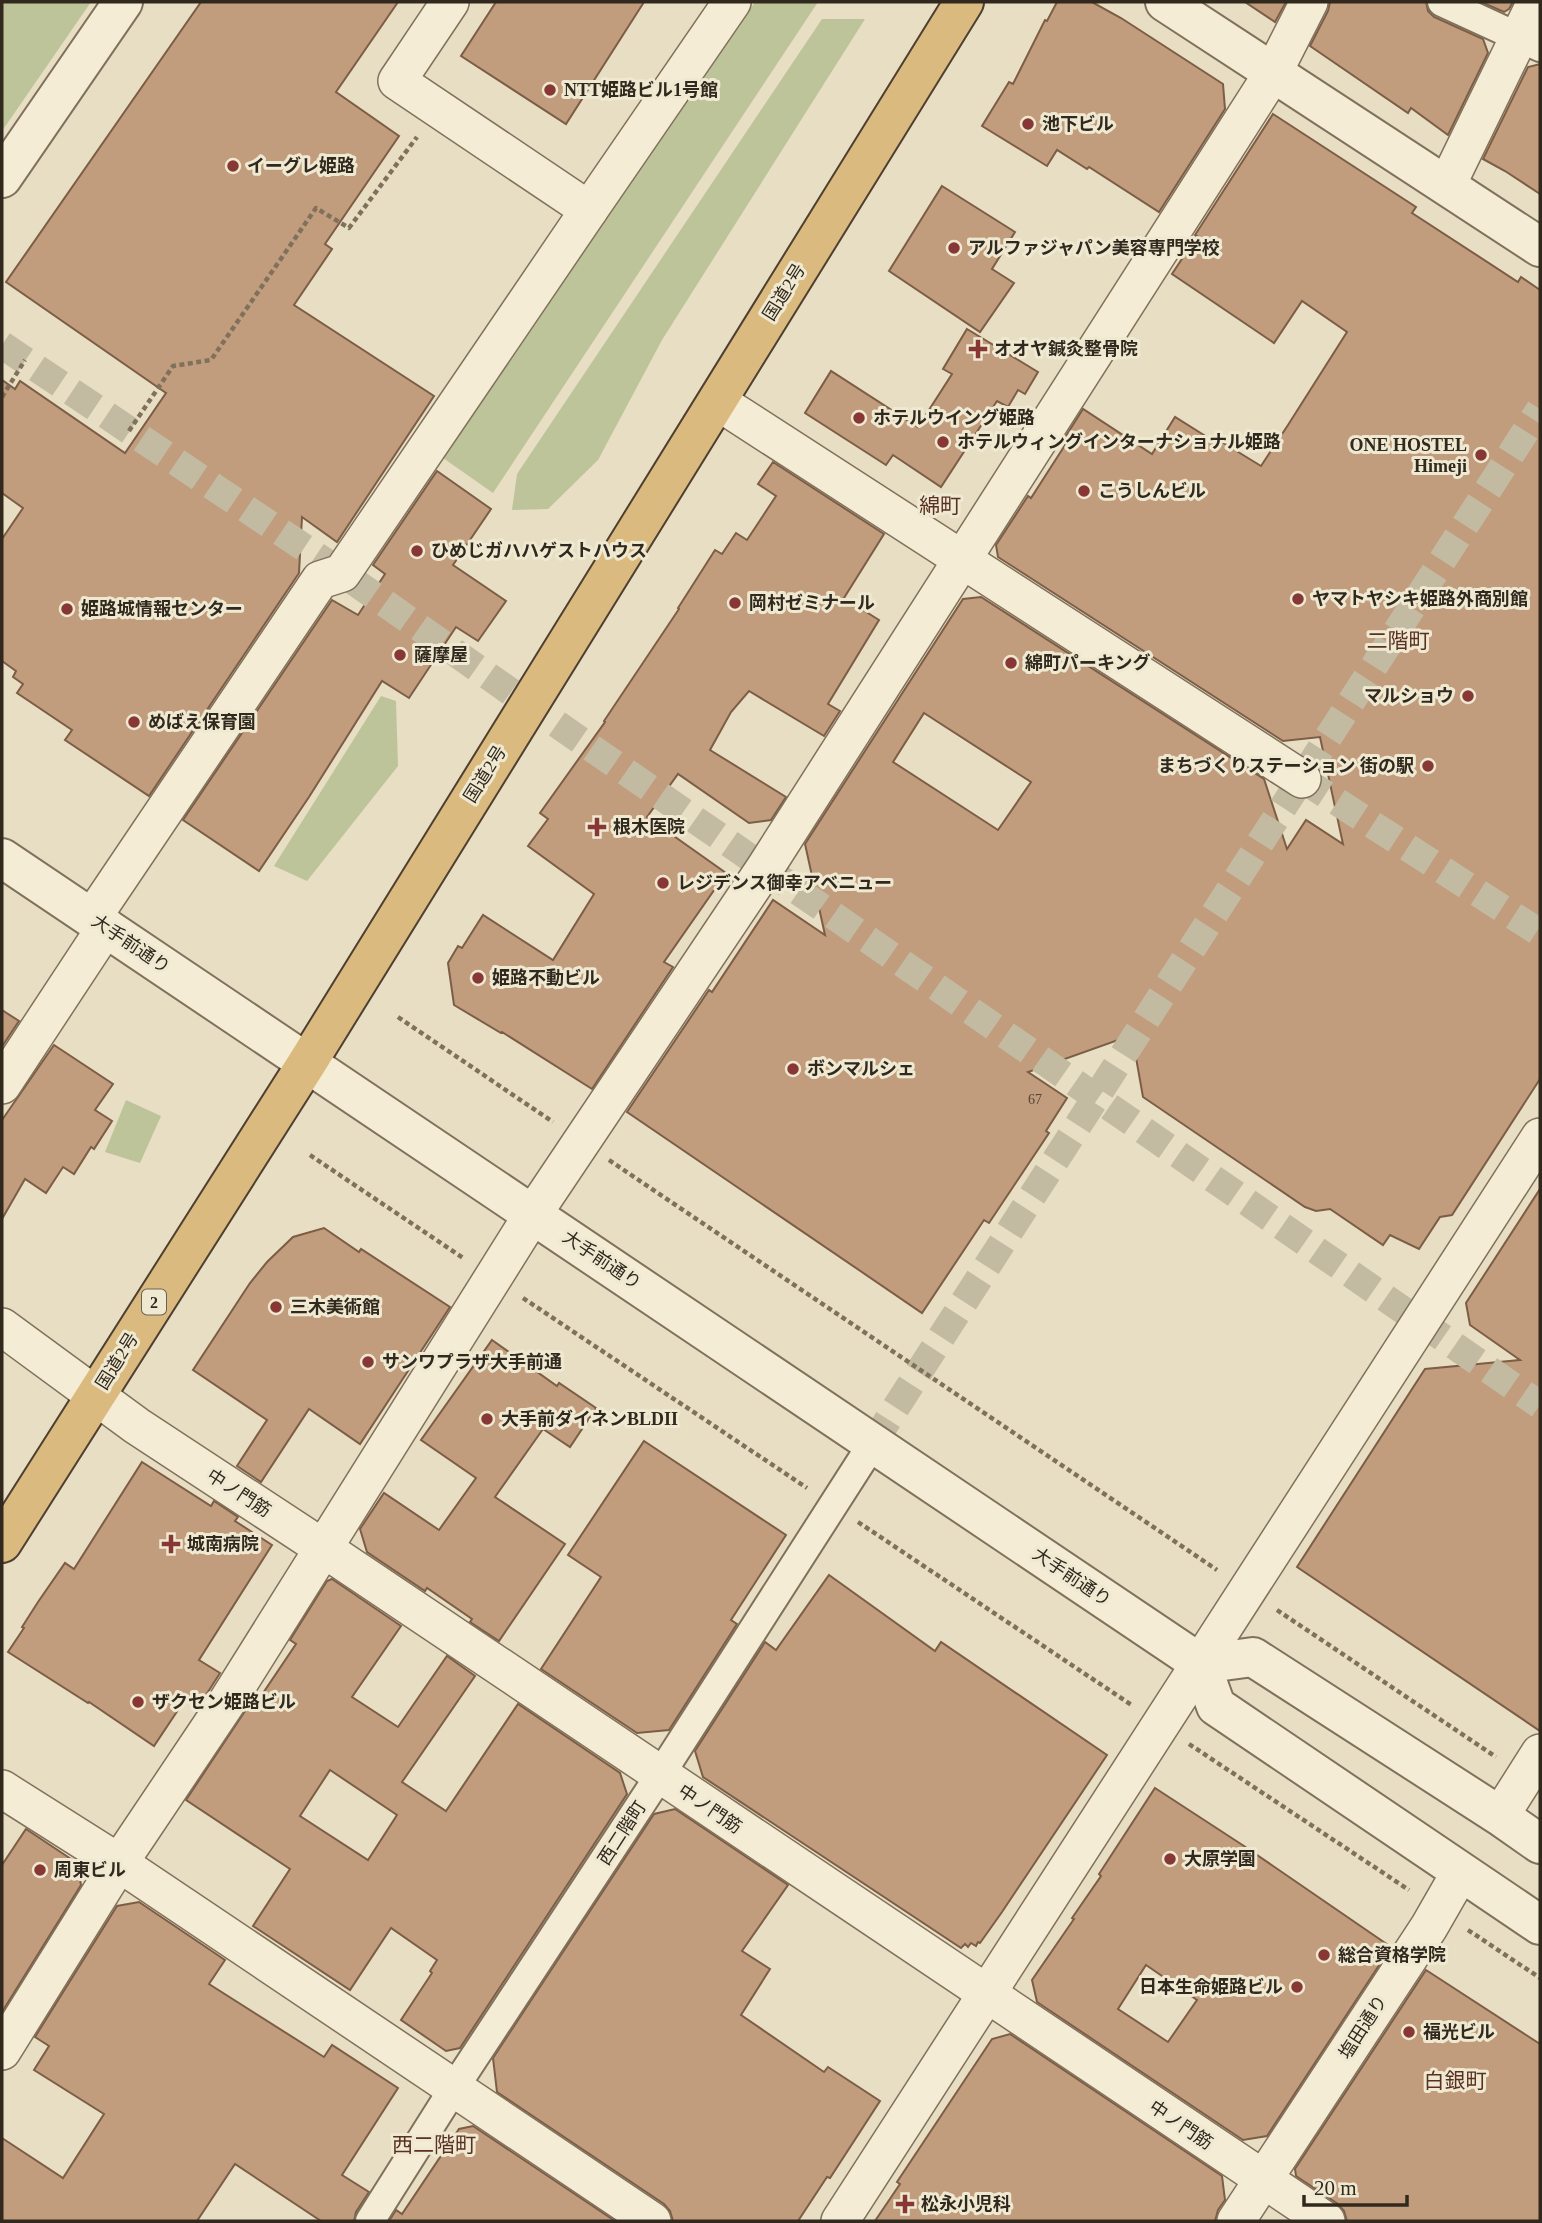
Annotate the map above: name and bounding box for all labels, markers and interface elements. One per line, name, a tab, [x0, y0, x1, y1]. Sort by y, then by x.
place label: NTT姫路ビル1号館	[564, 80, 718, 100]
marker: NTT姫路ビル1号館	[542, 82, 558, 98]
place label: 池下ビル	[1042, 114, 1114, 134]
marker: 池下ビル	[1020, 116, 1036, 132]
place label: イーグレ姫路	[247, 156, 355, 176]
marker: イーグレ姫路	[225, 158, 241, 174]
place label: アルファジャパン美容専門学校	[968, 238, 1220, 258]
marker: アルファジャパン美容専門学校	[946, 240, 962, 256]
street label: 国道2号	[759, 260, 809, 324]
marker: オオヤ鍼灸整骨院	[968, 339, 988, 359]
place label: オオヤ鍼灸整骨院	[994, 339, 1138, 359]
place label: ホテルウイング姫路	[873, 408, 1035, 428]
marker: ホテルウイング姫路	[851, 410, 867, 426]
place label: ホテルウィングインターナショナル姫路	[957, 432, 1281, 452]
marker: ホテルウィングインターナショナル姫路	[935, 434, 951, 450]
place label: ONE HOSTEL Himeji	[1349, 435, 1467, 476]
marker: ONE HOSTEL Himeji	[1473, 447, 1489, 463]
place label: こうしんビル	[1098, 481, 1206, 501]
marker: こうしんビル	[1076, 483, 1092, 499]
district label: 綿町	[919, 494, 961, 518]
place label: ひめじガハハゲストハウス	[431, 541, 647, 561]
marker: ひめじガハハゲストハウス	[409, 543, 425, 559]
place label: ヤマトヤシキ姫路外商別館	[1312, 589, 1528, 609]
marker: ヤマトヤシキ姫路外商別館	[1290, 591, 1306, 607]
place label: 岡村ゼミナール	[749, 593, 875, 613]
marker: 岡村ゼミナール	[727, 595, 743, 611]
place label: 姫路城情報センター	[81, 599, 243, 619]
marker: 姫路城情報センター	[59, 601, 75, 617]
district label: 二階町	[1367, 629, 1430, 653]
place label: 薩摩屋	[414, 645, 468, 665]
marker: 薩摩屋	[392, 647, 408, 663]
place label: 綿町パーキング	[1025, 653, 1150, 673]
marker: 綿町パーキング	[1003, 655, 1019, 671]
place label: マルショウ	[1364, 686, 1454, 706]
marker: マルショウ	[1460, 688, 1476, 704]
place label: めばえ保育園	[148, 712, 256, 732]
marker: めばえ保育園	[126, 714, 142, 730]
street label: 国道2号	[460, 742, 510, 806]
place label: まちづくりステーション 街の駅	[1158, 756, 1414, 776]
marker: まちづくりステーション 街の駅	[1420, 758, 1436, 774]
marker: 根木医院	[587, 817, 607, 837]
place label: 根木医院	[613, 817, 685, 837]
place label: レジデンス御幸アベニュー	[677, 873, 892, 893]
marker: レジデンス御幸アベニュー	[655, 875, 671, 891]
street label: 大手前通り	[88, 911, 174, 977]
place label: 姫路不動ビル	[492, 968, 600, 988]
marker: 姫路不動ビル	[470, 970, 486, 986]
place label: ボンマルシェ	[807, 1059, 915, 1079]
marker: ボンマルシェ	[785, 1061, 801, 1077]
house number: 67	[1028, 1092, 1042, 1107]
street label: 大手前通り	[559, 1227, 645, 1293]
road number: 2	[142, 1290, 166, 1314]
place label: 三木美術館	[290, 1297, 380, 1317]
marker: 三木美術館	[268, 1299, 284, 1315]
street label: 国道2号	[92, 1329, 142, 1393]
place label: サンワプラザ大手前通	[382, 1352, 562, 1372]
marker: サンワプラザ大手前通	[360, 1354, 376, 1370]
place label: 大手前ダイネンBLDII	[501, 1409, 678, 1429]
marker: 大手前ダイネンBLDII	[479, 1411, 495, 1427]
street label: 中ノ門筋	[203, 1465, 275, 1521]
marker: 城南病院	[161, 1534, 181, 1554]
place label: 城南病院	[187, 1534, 259, 1554]
street label: 大手前通り	[1029, 1544, 1115, 1610]
place label: ザクセン姫路ビル	[152, 1692, 296, 1712]
marker: ザクセン姫路ビル	[130, 1694, 146, 1710]
street label: 中ノ門筋	[675, 1781, 745, 1837]
street label: 西二階町	[594, 1797, 650, 1869]
place label: 大原学園	[1184, 1849, 1256, 1869]
marker: 大原学園	[1162, 1851, 1178, 1867]
place label: 周東ビル	[54, 1860, 126, 1880]
marker: 周東ビル	[32, 1862, 48, 1878]
place label: 総合資格学院	[1338, 1945, 1446, 1965]
marker: 総合資格学院	[1316, 1947, 1332, 1963]
place label: 日本生命姫路ビル	[1139, 1977, 1283, 1997]
marker: 日本生命姫路ビル	[1289, 1979, 1305, 1995]
street label: 塩田通り	[1335, 1991, 1391, 2063]
place label: 福光ビル	[1423, 2022, 1495, 2042]
marker: 福光ビル	[1401, 2024, 1417, 2040]
district label: 白銀町	[1424, 2069, 1487, 2093]
street label: 中ノ門筋	[1146, 2097, 1216, 2153]
district label: 西二階町	[392, 2133, 476, 2157]
scale bar	[1304, 2164, 1407, 2208]
text: 20 m	[1314, 2176, 1357, 2200]
marker: 松永小児科	[895, 2194, 915, 2214]
place label: 松永小児科	[921, 2194, 1011, 2214]

